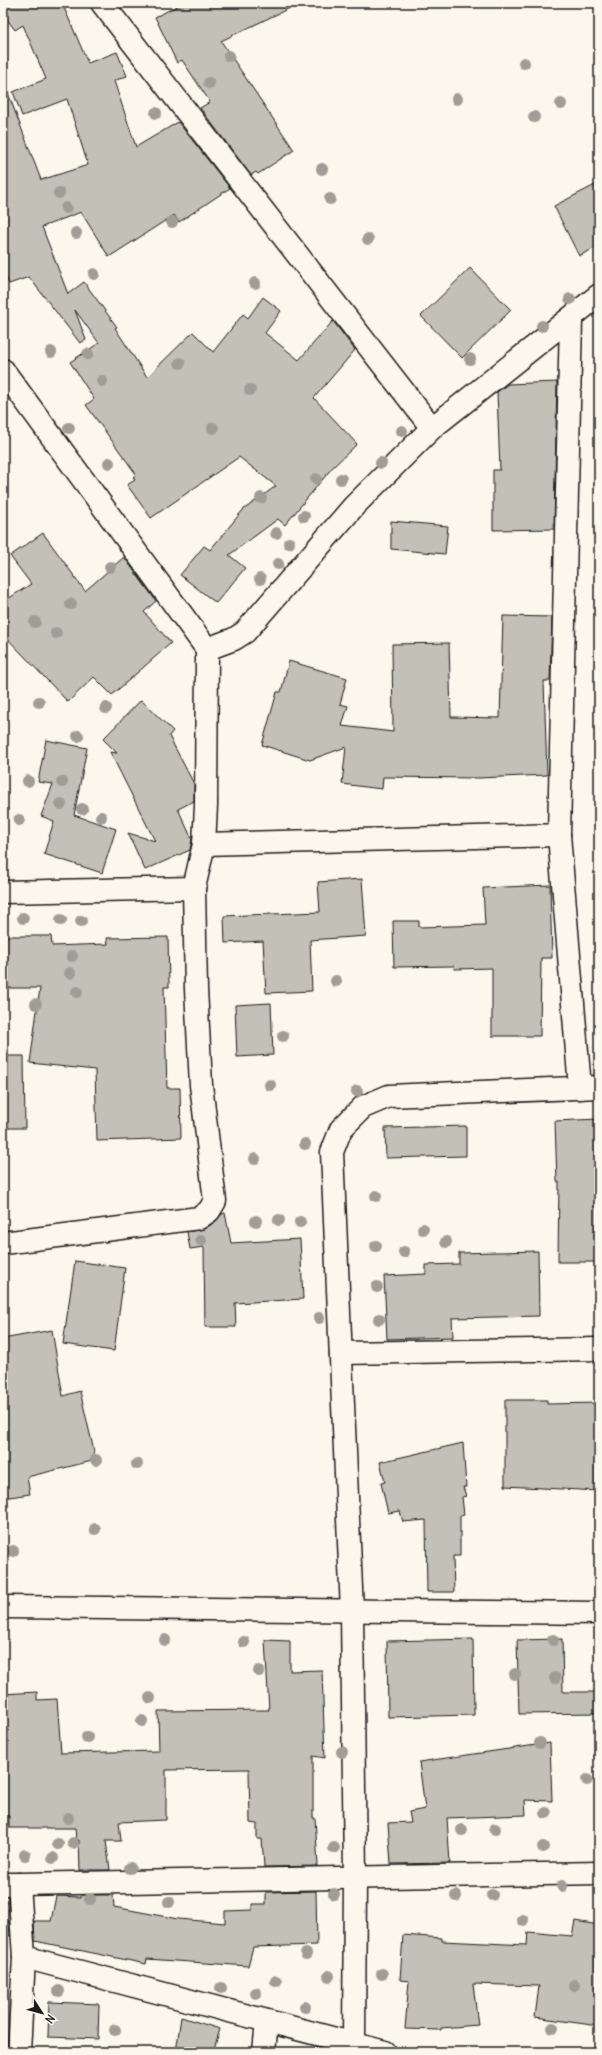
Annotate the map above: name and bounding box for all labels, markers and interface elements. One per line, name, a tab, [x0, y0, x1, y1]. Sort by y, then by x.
north arrow	[22, 1993, 62, 2033]
text: N	[42, 2012, 58, 2026]

